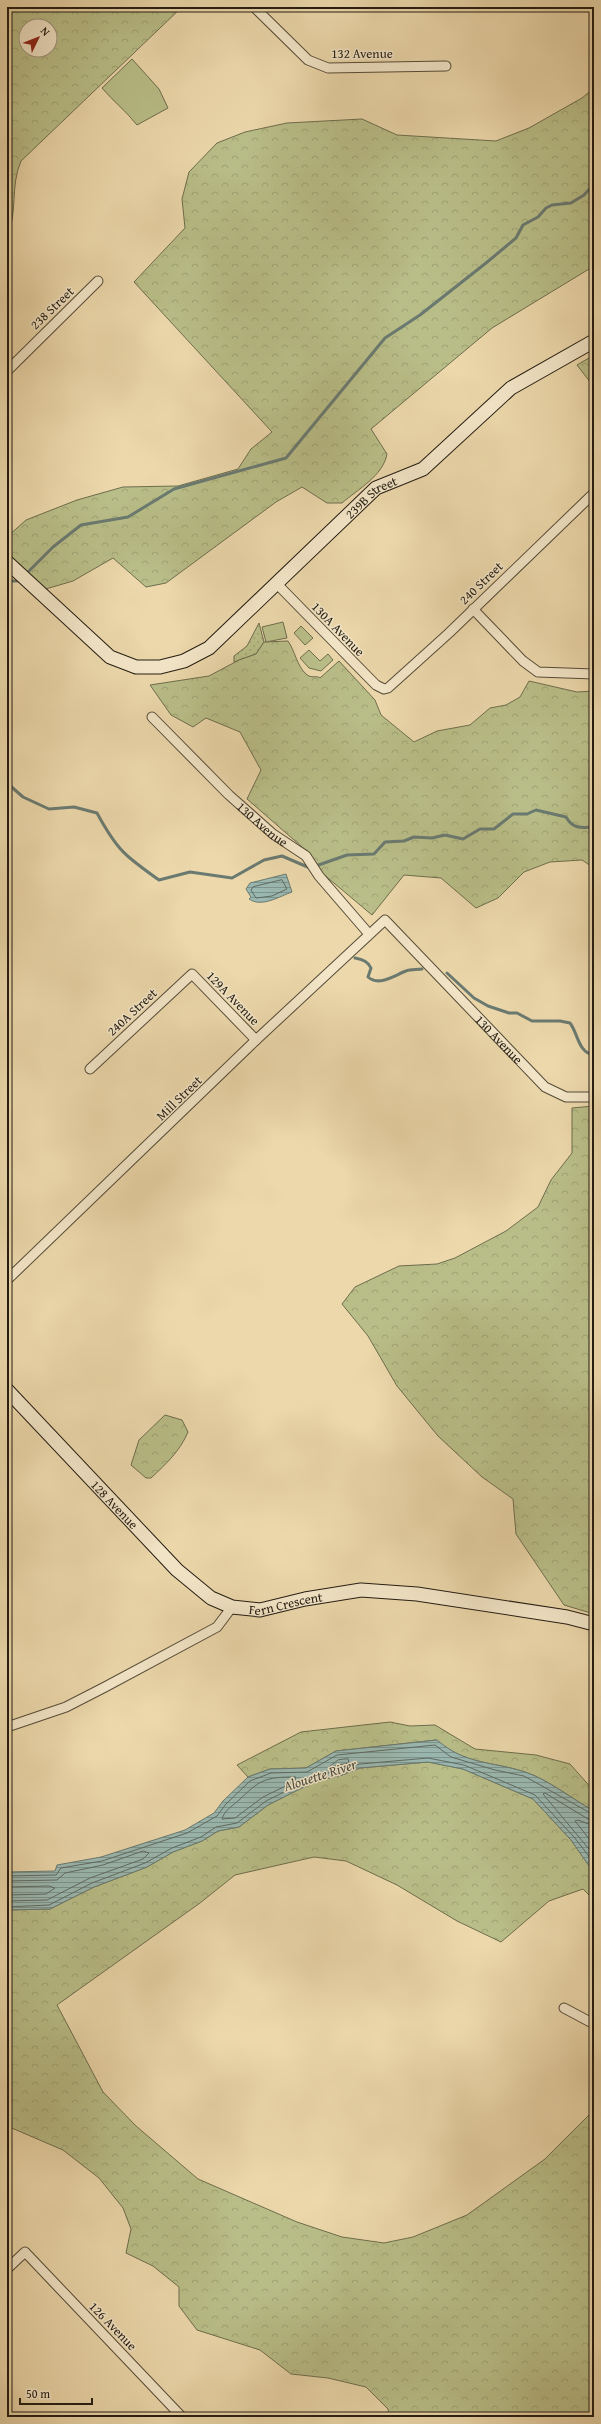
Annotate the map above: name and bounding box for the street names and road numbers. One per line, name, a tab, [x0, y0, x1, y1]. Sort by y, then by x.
street label: 132 Avenue	[331, 44, 393, 63]
street label: 238 Street	[26, 282, 79, 334]
street label: 239B Street	[340, 471, 400, 523]
street label: 240 Street	[455, 557, 508, 609]
street label: 130A Avenue	[307, 597, 369, 661]
street label: 130 Avenue	[233, 797, 292, 851]
street label: 129A Avenue	[202, 966, 264, 1030]
street label: 240A Street	[103, 983, 162, 1040]
street label: 130 Avenue	[471, 1010, 527, 1068]
street label: Mill Street	[152, 1071, 207, 1125]
street label: 128 Avenue	[87, 1475, 143, 1533]
street label: Fern Crescent	[248, 1587, 324, 1620]
street label: 126 Avenue	[85, 2297, 141, 2355]

